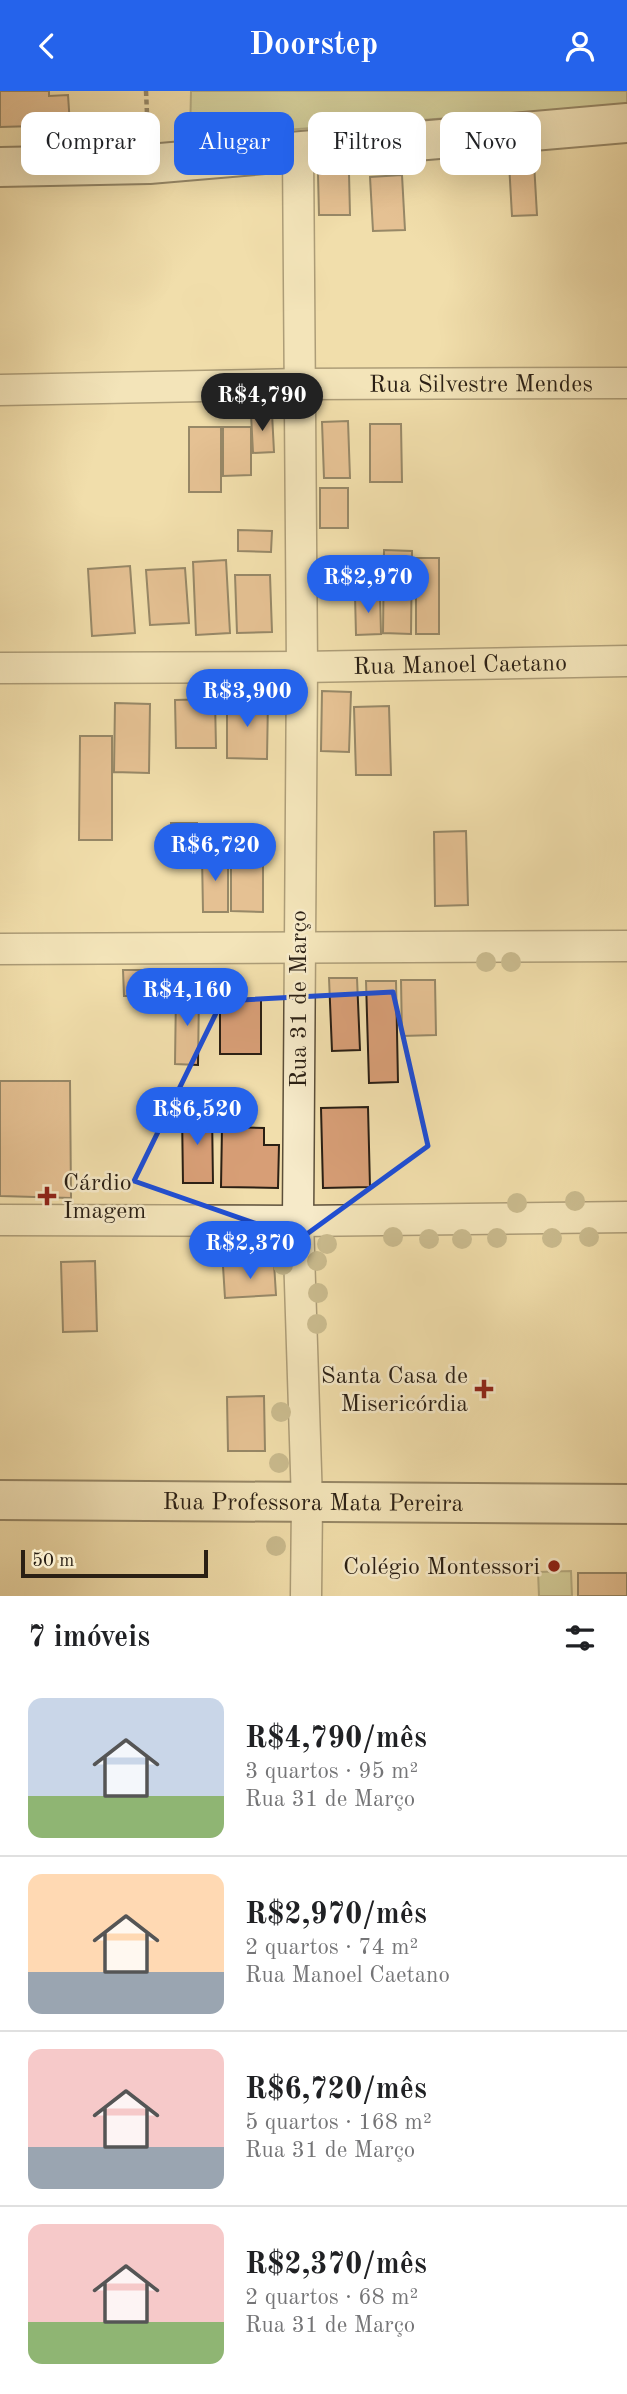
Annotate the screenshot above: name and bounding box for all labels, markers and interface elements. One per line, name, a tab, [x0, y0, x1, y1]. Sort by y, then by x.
icon: back	[28, 27, 66, 65]
icon: person	[561, 27, 599, 65]
text: Doorstep	[249, 30, 378, 62]
chip: Comprar	[21, 112, 160, 175]
chip: Alugar	[174, 112, 294, 175]
chip: Filtros	[308, 112, 426, 175]
chip: Novo	[440, 112, 541, 175]
pin: R$4,790	[197, 373, 327, 433]
street label: Rua Silvestre Mendes	[369, 373, 593, 398]
text: R$4,790	[217, 384, 307, 407]
pin: R$2,970	[303, 555, 433, 615]
text: R$2,970	[323, 566, 413, 589]
street label: Rua Manoel Caetano	[353, 652, 567, 680]
pin: R$3,900	[182, 669, 312, 729]
text: R$3,900	[202, 680, 292, 703]
pin: R$6,720	[150, 823, 280, 883]
text: R$6,720	[170, 834, 260, 857]
street label: Rua 31 de Março	[288, 910, 312, 1088]
pin: R$4,160	[122, 969, 252, 1028]
text: R$4,160	[142, 979, 232, 1002]
pin: R$6,520	[132, 1087, 262, 1147]
text: R$6,520	[152, 1098, 242, 1121]
place label: Cárdio Imagem	[63, 1172, 146, 1224]
marker: Cárdio Imagem	[37, 1186, 57, 1206]
pin: R$2,370	[185, 1221, 315, 1281]
text: R$2,370	[205, 1232, 295, 1255]
place label: Santa Casa de Misericórdia	[321, 1365, 468, 1417]
marker: Santa Casa de Misericórdia	[474, 1379, 494, 1399]
street label: Rua Professora Mata Pereira	[162, 1491, 464, 1517]
scale bar	[21, 1547, 208, 1579]
text: 50 m	[32, 1552, 74, 1571]
place label: Colégio Montessori	[343, 1556, 540, 1580]
marker: Colégio Montessori	[546, 1558, 562, 1574]
icon: filters	[561, 1619, 599, 1657]
text: 7 imóveis	[28, 1623, 150, 1653]
text: R$4,790/mês	[245, 1724, 427, 1754]
icon: home	[84, 1726, 168, 1810]
text: 3 quartos · 95 m²	[245, 1760, 418, 1783]
text: Rua 31 de Março	[245, 1788, 415, 1811]
text: R$2,970/mês	[245, 1900, 427, 1930]
icon: home	[84, 1902, 168, 1986]
text: 2 quartos · 74 m²	[245, 1936, 418, 1959]
text: Rua Manoel Caetano	[245, 1964, 450, 1987]
text: R$6,720/mês	[245, 2075, 427, 2105]
icon: home	[84, 2077, 168, 2161]
text: 5 quartos · 168 m²	[245, 2111, 432, 2134]
text: Rua 31 de Março	[245, 2139, 415, 2162]
text: R$2,370/mês	[245, 2250, 427, 2280]
icon: home	[84, 2252, 168, 2336]
text: 2 quartos · 68 m²	[245, 2286, 418, 2309]
text: Rua 31 de Março	[245, 2314, 415, 2337]

